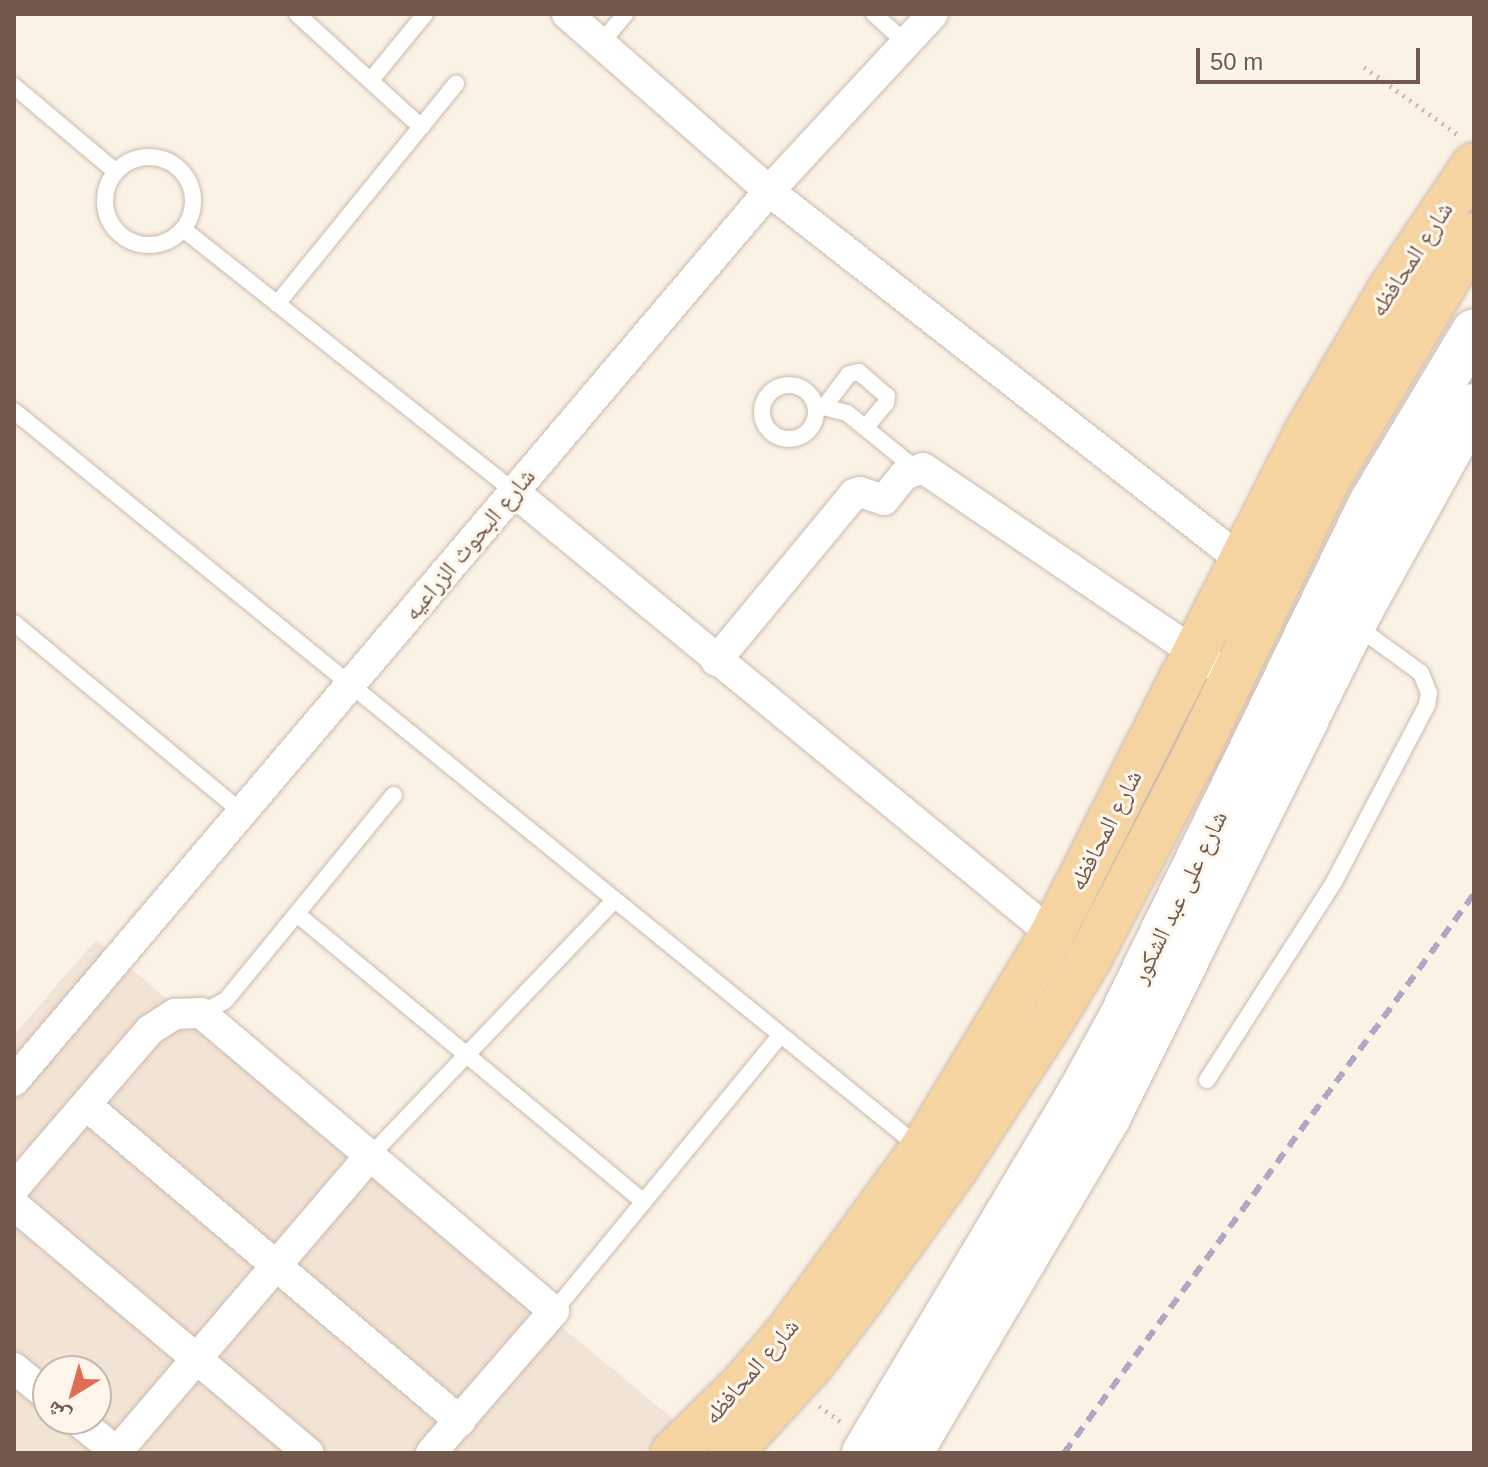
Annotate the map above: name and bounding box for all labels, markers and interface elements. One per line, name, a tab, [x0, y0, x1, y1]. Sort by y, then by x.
scale bar	[1200, 32, 1424, 82]
text: 50 m	[1210, 48, 1263, 75]
street label: شارع المحافظه	[1363, 196, 1459, 322]
street label: شارع البحوث الزراعيه	[397, 462, 541, 626]
street label: شارع المحافظه	[1062, 765, 1148, 895]
street label: شارع على عبد الشكور	[1125, 806, 1233, 988]
street label: شارع المحافظه	[697, 1312, 805, 1430]
north arrow	[32, 1355, 112, 1435]
text: ش	[42, 1396, 75, 1430]

